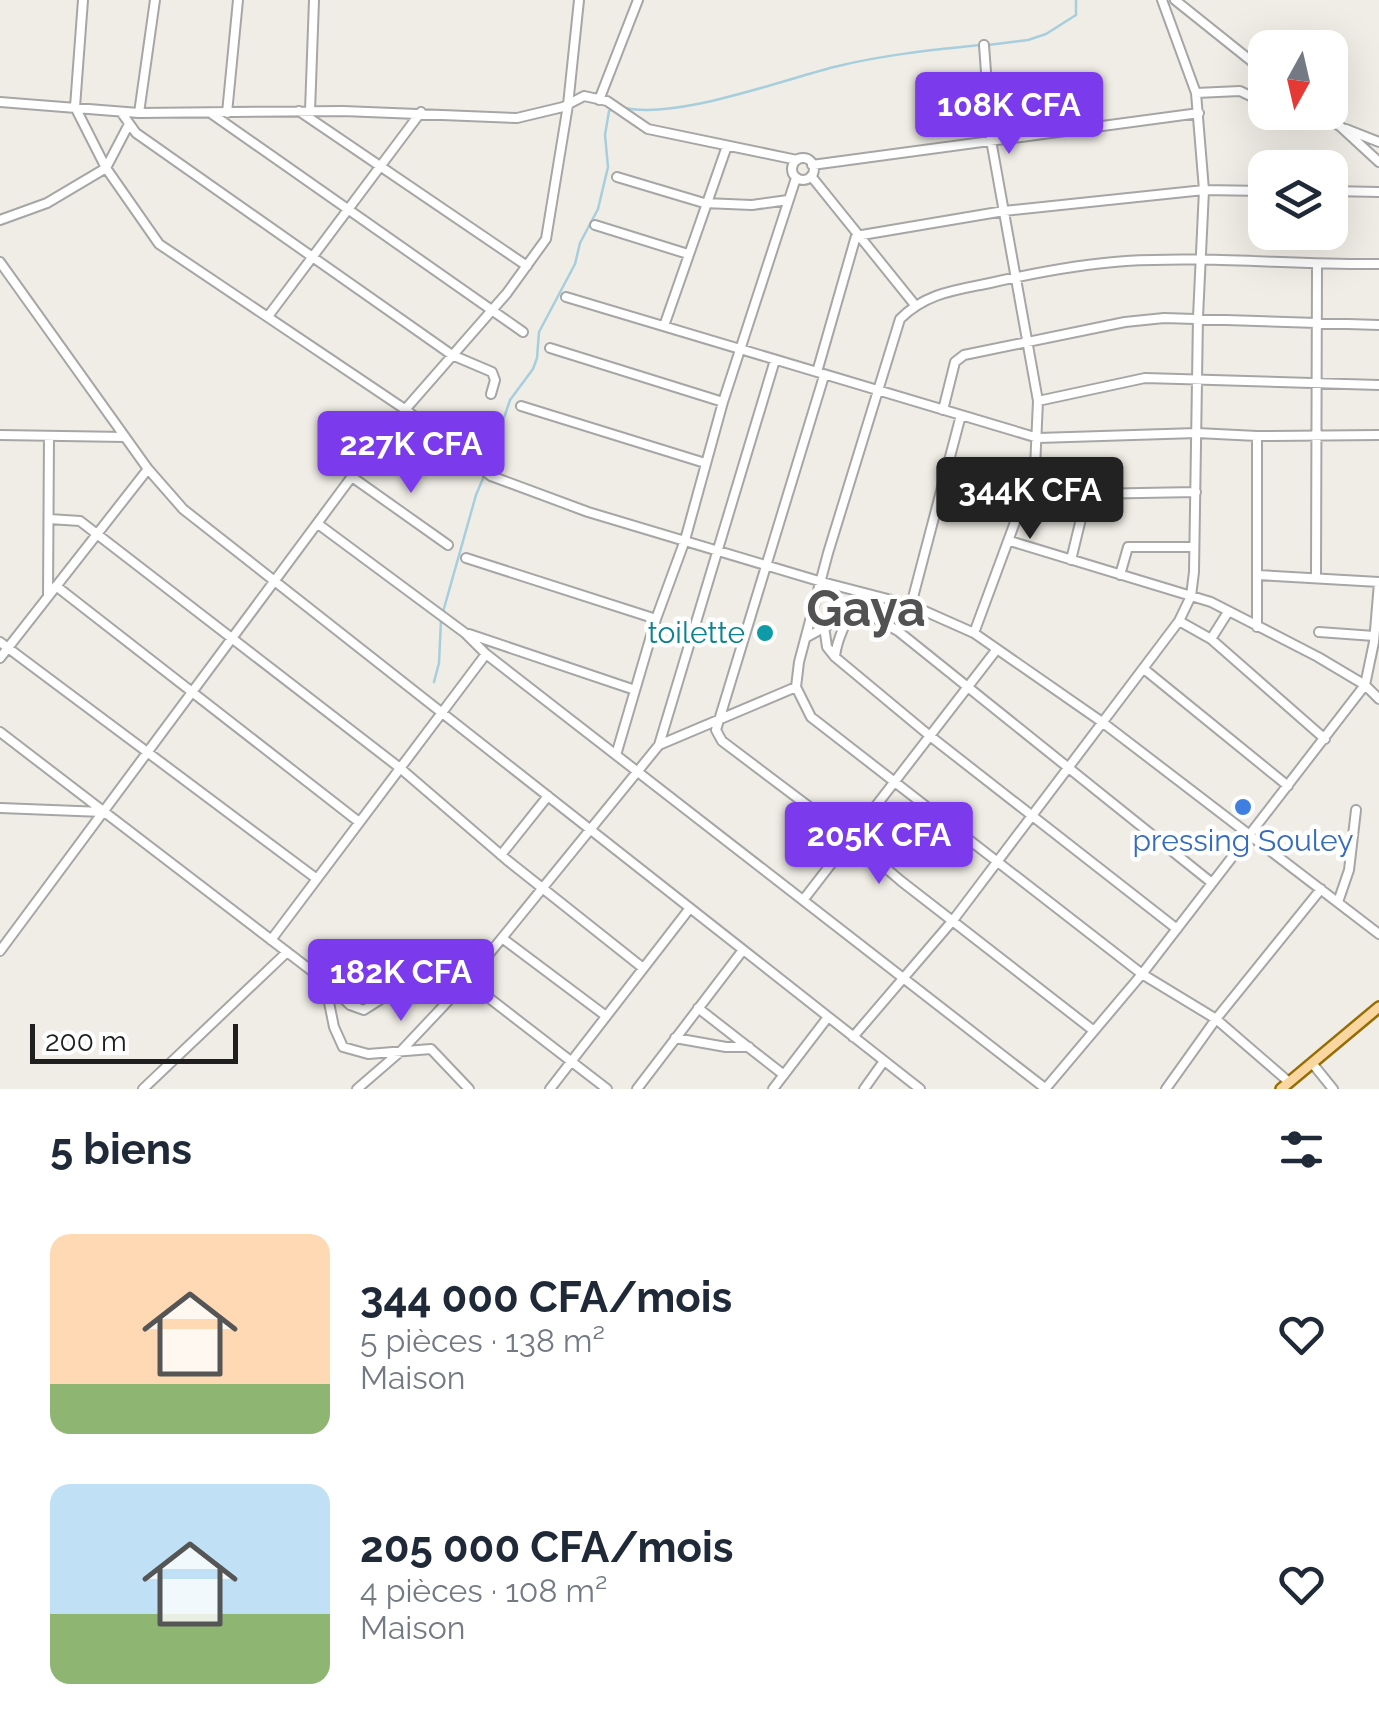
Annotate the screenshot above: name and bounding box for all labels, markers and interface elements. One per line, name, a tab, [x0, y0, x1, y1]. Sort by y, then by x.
north arrow	[1248, 30, 1348, 130]
map controls	[1248, 30, 1348, 250]
pin: 108K CFA	[906, 72, 1112, 157]
text: 108K CFA	[937, 86, 1081, 123]
button: layers	[1248, 150, 1348, 250]
pin: 227K CFA	[308, 411, 514, 496]
text: 227K CFA	[340, 425, 482, 462]
pin: 344K CFA	[927, 457, 1133, 542]
text: 344K CFA	[958, 471, 1102, 508]
district label: Gaya	[806, 579, 926, 638]
place label: toilette	[648, 615, 745, 650]
marker: toilette	[754, 622, 776, 644]
marker: pressing Souley	[1232, 796, 1254, 818]
pin: 205K CFA	[776, 802, 982, 887]
text: 205K CFA	[807, 816, 951, 853]
place label: pressing Souley	[1133, 823, 1353, 858]
pin: 182K CFA	[298, 939, 504, 1024]
text: 182K CFA	[330, 953, 472, 990]
scale bar	[30, 1019, 238, 1064]
text: 200 m	[45, 1025, 127, 1058]
icon: filters	[1274, 1122, 1329, 1177]
text: 5 biens	[50, 1125, 192, 1174]
text: 344 000 CFA/mois	[360, 1273, 732, 1322]
icon: home	[130, 1274, 250, 1394]
icon: heart	[1274, 1307, 1329, 1362]
text: 5 pièces · 138 m²	[360, 1322, 605, 1359]
text: Maison	[360, 1359, 465, 1396]
text: 205 000 CFA/mois	[360, 1523, 734, 1572]
icon: home	[130, 1524, 250, 1644]
icon: heart	[1274, 1557, 1329, 1612]
text: 4 pièces · 108 m²	[360, 1572, 607, 1609]
text: Maison	[360, 1609, 465, 1646]

